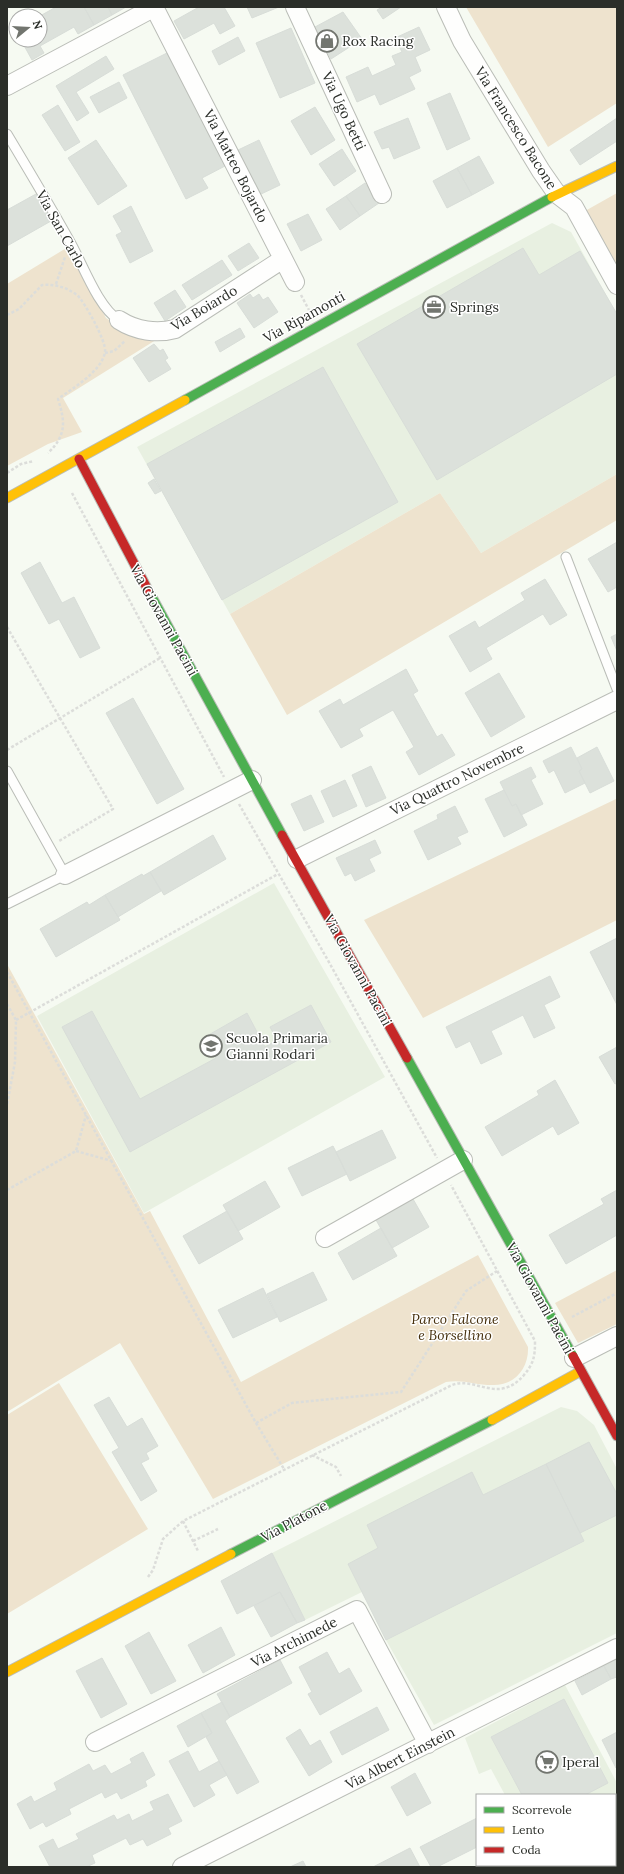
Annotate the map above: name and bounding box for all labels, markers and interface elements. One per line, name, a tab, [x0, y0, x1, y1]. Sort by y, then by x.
north arrow	[8, 8, 48, 48]
text: N	[30, 19, 46, 32]
shop icon: Rox Racing	[314, 28, 340, 54]
place label: Rox Racing	[342, 32, 414, 50]
street label: Via Francesco Bacone	[470, 62, 561, 193]
street label: Via Ugo Betti	[318, 68, 370, 153]
street label: Via Matteo Bojardo	[199, 106, 272, 226]
street label: Via San Carlo	[32, 186, 90, 271]
street label: Via Boiardo	[167, 281, 241, 335]
street label: Via Ripamonti	[259, 287, 348, 347]
office icon: Springs	[421, 294, 447, 320]
place label: Springs	[450, 298, 499, 316]
street label: Via Giovanni Pacini	[125, 560, 202, 679]
street label: Via Quattro Novembre	[386, 739, 527, 820]
street label: Via Giovanni Pacini	[319, 910, 396, 1029]
place label: Scuola Primaria Gianni Rodari	[226, 1029, 328, 1063]
school or university icon: Scuola Primaria Gianni Rodari	[198, 1033, 224, 1059]
street label: Via Giovanni Pacini	[501, 1238, 578, 1357]
park label: Parco Falcone e Borsellino	[411, 1310, 499, 1344]
street label: Via Platone	[257, 1496, 331, 1547]
street label: Via Archimede	[247, 1612, 340, 1672]
street label: Via Albert Einstein	[341, 1722, 458, 1794]
supermarket icon: Iperal	[534, 1749, 560, 1775]
place label: Iperal	[562, 1753, 600, 1771]
legend	[476, 1794, 616, 1866]
text: Scorrevole	[512, 1802, 572, 1817]
text: Lento	[512, 1822, 544, 1837]
text: Coda	[512, 1842, 541, 1857]

